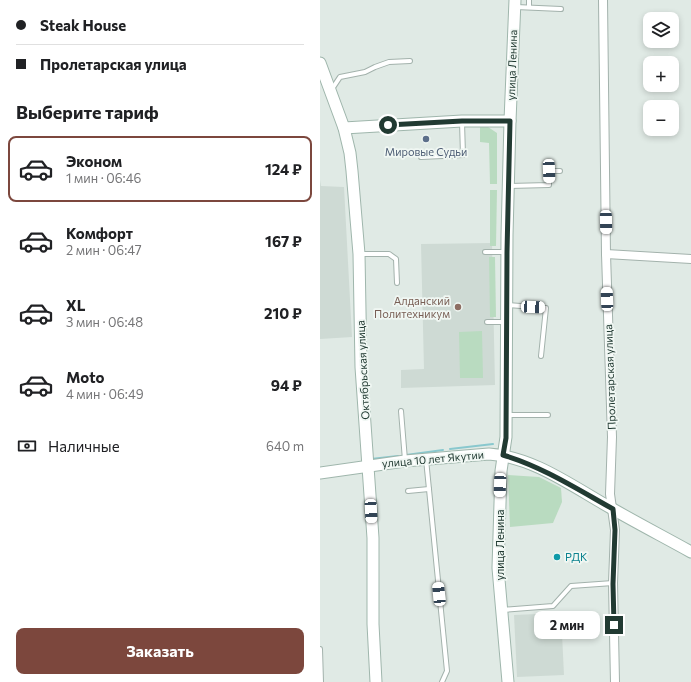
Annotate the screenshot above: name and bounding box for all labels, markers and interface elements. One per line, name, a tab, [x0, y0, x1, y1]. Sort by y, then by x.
map controls	[643, 12, 679, 136]
button: layers	[643, 12, 679, 48]
text: Steak House	[40, 16, 126, 34]
street label: улица Ленина	[504, 29, 519, 101]
text: Пролетарская улица	[40, 55, 187, 73]
button: +	[643, 56, 679, 92]
button: −	[643, 100, 679, 136]
text: Выберите тариф	[16, 101, 159, 123]
route start	[379, 116, 397, 134]
marker: Мировые Судьи	[421, 134, 431, 144]
place label: Мировые Судьи	[385, 145, 467, 158]
icon: car	[18, 151, 54, 187]
text: Эконом	[66, 152, 122, 170]
car	[543, 159, 555, 183]
text: 124 ₽	[265, 160, 302, 178]
text: 1 мин · 06:46	[66, 170, 141, 186]
car	[600, 210, 612, 234]
icon: car	[18, 223, 54, 259]
text: Комфорт	[66, 224, 133, 242]
text: 167 ₽	[265, 232, 302, 250]
text: 2 мин · 06:47	[66, 242, 142, 258]
car	[601, 287, 613, 311]
place label: Алданский Политехникум	[374, 294, 450, 320]
icon: car	[18, 295, 54, 331]
text: XL	[66, 296, 85, 314]
car	[521, 300, 545, 314]
marker: Алданский Политехникум	[453, 302, 463, 312]
text: 210 ₽	[264, 304, 302, 322]
text: 3 мин · 06:48	[66, 314, 143, 330]
street label: Октябрьская улица	[353, 320, 372, 420]
street label: Пролетарская улица	[601, 324, 618, 430]
icon: car	[18, 367, 54, 403]
text: Moto	[66, 368, 105, 386]
text: 94 ₽	[271, 376, 302, 394]
text: 4 мин · 06:49	[66, 386, 144, 402]
icon: cash	[16, 435, 38, 457]
text: Наличные	[48, 437, 120, 455]
text: 640 m	[266, 438, 304, 454]
street label: улица 10 лет Якутии	[381, 448, 485, 469]
car	[494, 473, 506, 497]
car	[364, 499, 378, 523]
street label: улица Ленина	[493, 510, 506, 580]
place label: РДК	[565, 550, 588, 563]
marker: РДК	[552, 552, 562, 562]
car	[432, 581, 446, 607]
callout: 2 мин	[534, 611, 600, 639]
route end	[605, 616, 623, 634]
text: 2 мин	[550, 617, 584, 633]
button: Заказать	[16, 628, 304, 674]

